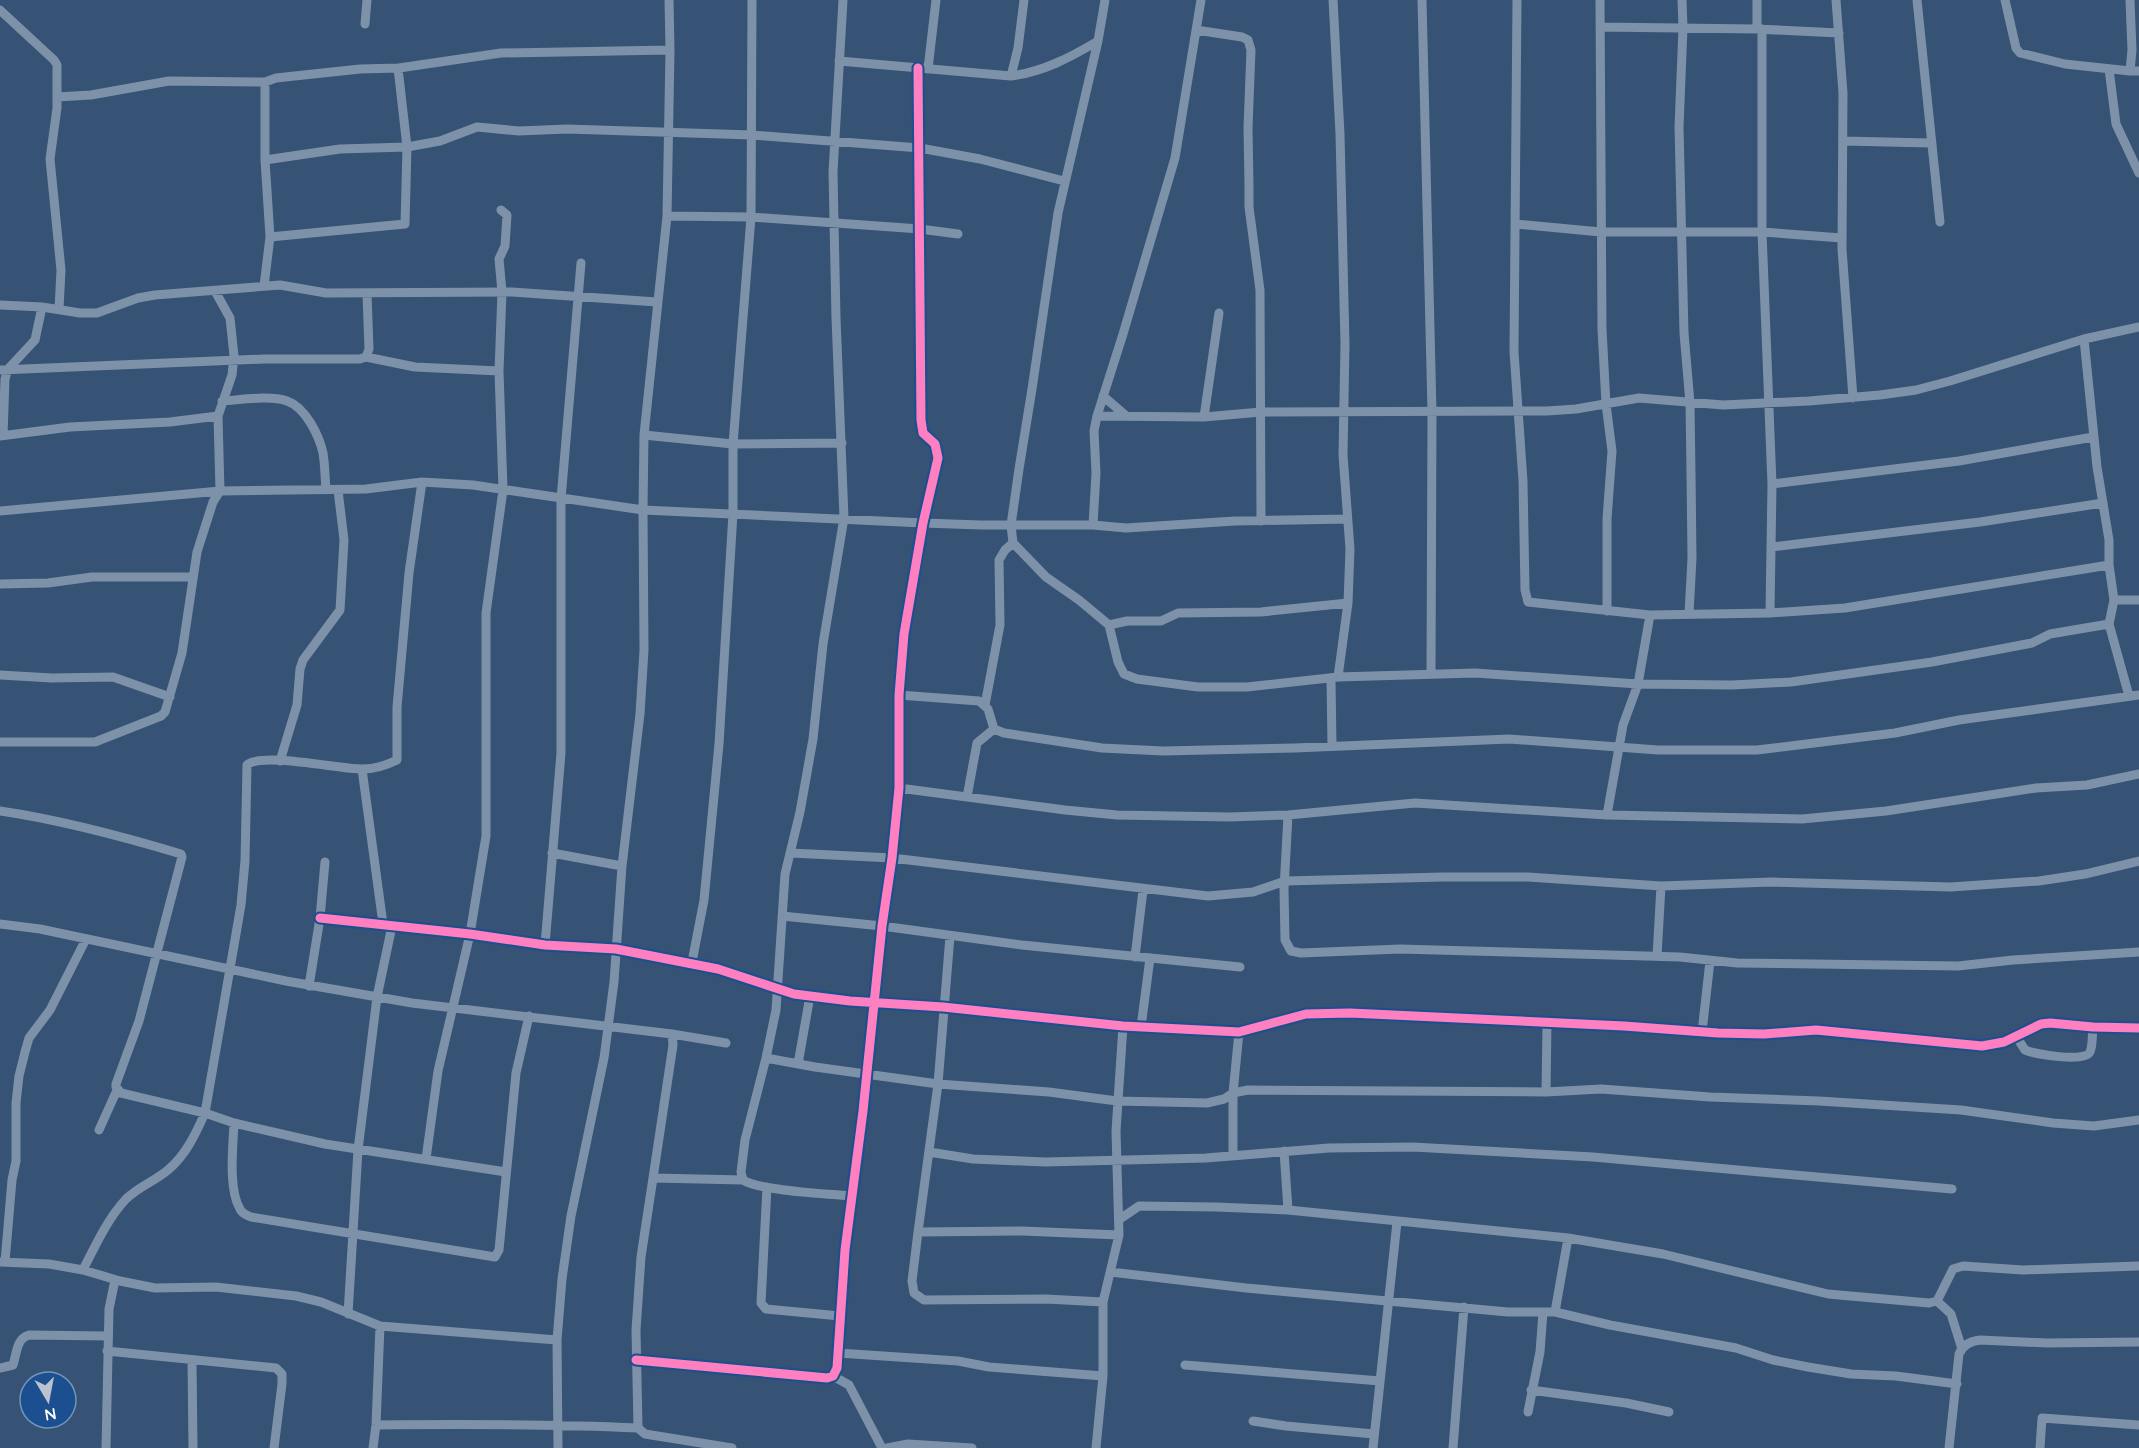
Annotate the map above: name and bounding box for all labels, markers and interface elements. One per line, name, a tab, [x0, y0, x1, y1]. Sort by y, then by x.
north arrow	[18, 1370, 78, 1430]
text: N	[43, 1404, 58, 1426]

